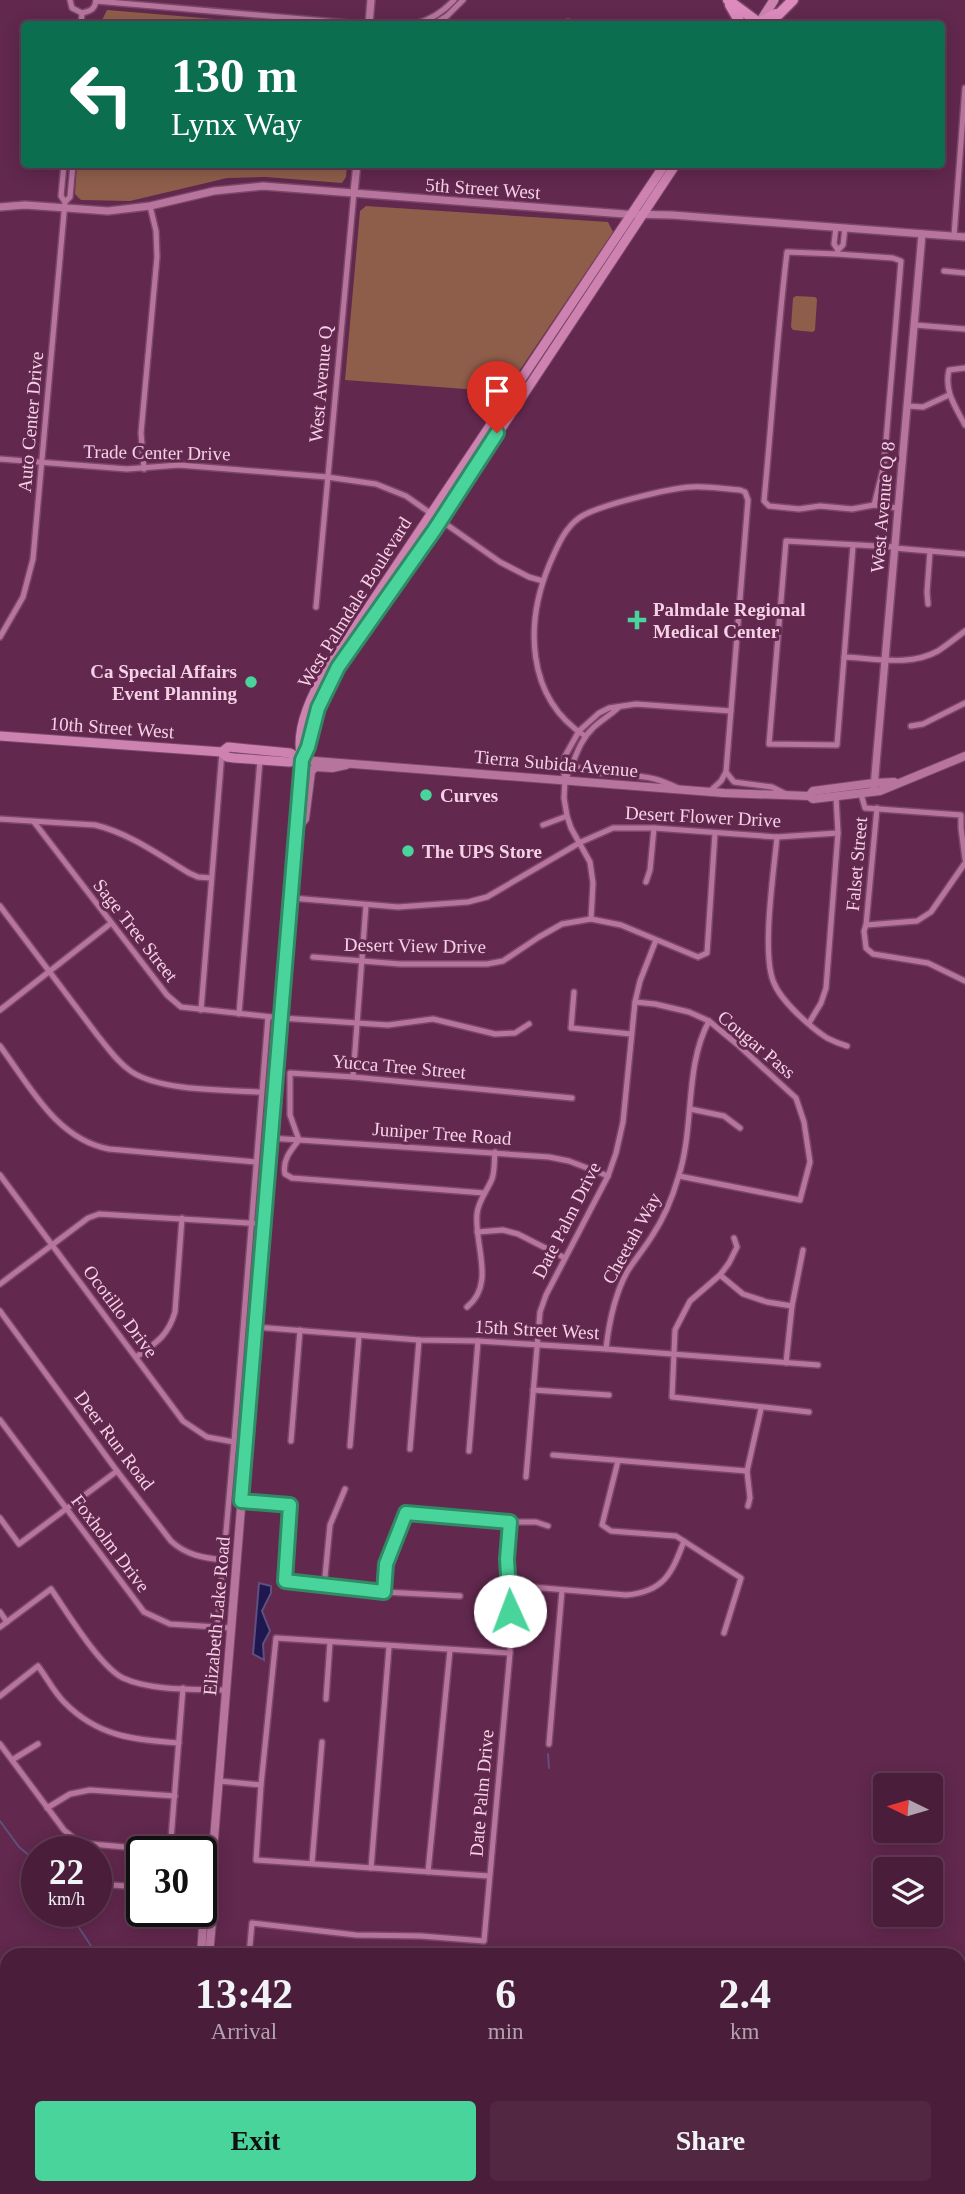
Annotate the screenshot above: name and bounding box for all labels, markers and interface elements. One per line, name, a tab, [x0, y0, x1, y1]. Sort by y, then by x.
text: 130 m	[171, 48, 298, 103]
icon: left	[56, 49, 147, 140]
text: Lynx Way	[171, 106, 302, 142]
street label: 5th Street West	[425, 174, 542, 203]
street label: West Avenue Q	[305, 324, 336, 443]
street label: Auto Center Drive	[14, 351, 47, 493]
pin	[467, 361, 527, 433]
icon: arrive	[478, 372, 516, 410]
street label: Trade Center Drive	[83, 441, 231, 464]
street label: West Avenue Q 8	[866, 441, 899, 574]
street label: West Palmdale Boulevard	[293, 513, 416, 691]
place label: Palmdale Regional Medical Center	[653, 599, 806, 642]
marker: Palmdale Regional Medical Center	[627, 610, 647, 630]
place label: Ca Special Affairs Event Planning	[90, 661, 237, 704]
marker: Ca Special Affairs Event Planning	[243, 674, 259, 690]
street label: 10th Street West	[49, 713, 176, 742]
street label: Tierra Subida Avenue	[473, 746, 639, 781]
place label: Curves	[440, 785, 498, 806]
marker: Curves	[418, 787, 434, 803]
street label: Desert Flower Drive	[624, 802, 782, 831]
street label: Falset Street	[842, 815, 871, 912]
place label: The UPS Store	[422, 841, 542, 862]
marker: The UPS Store	[400, 843, 416, 859]
street label: Sage Tree Street	[89, 875, 183, 986]
street label: Desert View Drive	[344, 934, 486, 957]
street label: Cougar Pass	[714, 1006, 800, 1083]
street label: Yucca Tree Street	[331, 1050, 467, 1083]
street label: Juniper Tree Road	[372, 1118, 513, 1149]
street label: Date Palm Drive	[528, 1159, 605, 1282]
street label: Cheetah Way	[598, 1189, 665, 1288]
street label: Ocotillo Drive	[79, 1261, 162, 1362]
street label: 15th Street West	[474, 1316, 601, 1343]
street label: Deer Run Road	[71, 1387, 159, 1494]
street label: Foxholm Drive	[67, 1490, 154, 1596]
street label: Elizabeth Lake Road	[199, 1535, 234, 1696]
position arrow	[473, 1574, 547, 1648]
street label: Date Palm Drive	[465, 1729, 498, 1858]
north arrow	[873, 1773, 943, 1843]
map controls	[873, 1773, 943, 1927]
speed limit sign: 30	[126, 1836, 217, 1927]
text: 22	[49, 1853, 84, 1892]
button: layers	[873, 1857, 943, 1927]
text: km/h	[48, 1889, 85, 1909]
text: 13:42	[195, 1971, 293, 2017]
text: 6	[495, 1971, 516, 2017]
text: 2.4	[719, 1971, 771, 2017]
text: Arrival	[211, 2019, 277, 2044]
text: min	[488, 2019, 524, 2044]
text: km	[730, 2019, 759, 2044]
button: Exit	[35, 2101, 476, 2181]
button: Share	[490, 2101, 931, 2181]

